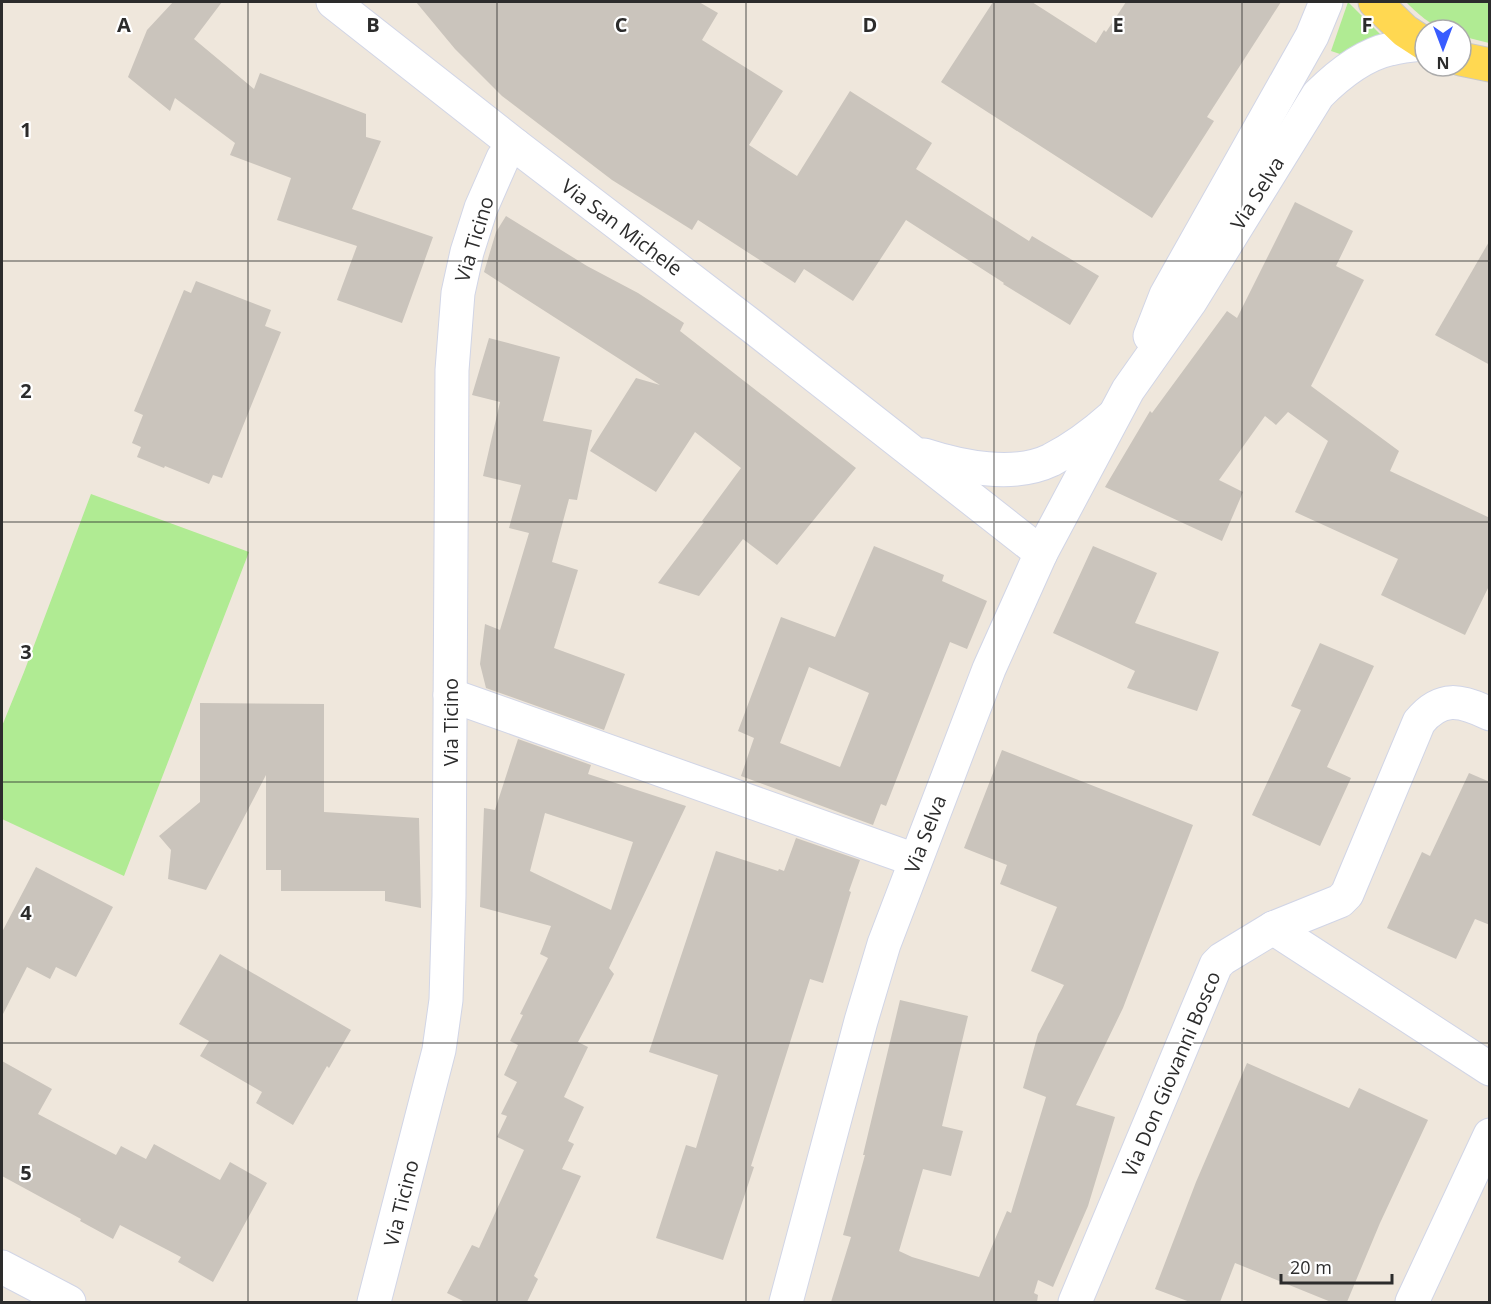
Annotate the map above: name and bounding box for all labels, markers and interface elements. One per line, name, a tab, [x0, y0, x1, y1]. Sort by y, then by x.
text: A	[117, 11, 131, 38]
text: B	[366, 11, 380, 38]
text: C	[615, 11, 628, 38]
text: D	[863, 11, 877, 38]
text: E	[1112, 11, 1124, 38]
text: F	[1362, 11, 1372, 38]
north arrow	[1413, 18, 1473, 78]
text: N	[1436, 52, 1450, 74]
text: 1	[20, 116, 32, 143]
street label: Via Selva	[1224, 151, 1290, 235]
street label: Via San Michele	[556, 173, 688, 281]
street label: Via Ticino	[448, 193, 500, 285]
text: 2	[20, 377, 32, 404]
text: 3	[20, 638, 32, 665]
street label: Via Ticino	[437, 678, 464, 766]
street label: Via Selva	[898, 791, 952, 877]
text: 4	[20, 899, 32, 926]
street label: Via Don Giovanni Bosco	[1115, 967, 1227, 1181]
street label: Via Ticino	[377, 1157, 425, 1249]
text: 5	[20, 1159, 32, 1186]
scale bar	[1281, 1247, 1392, 1285]
text: 20 m	[1290, 1255, 1332, 1279]

